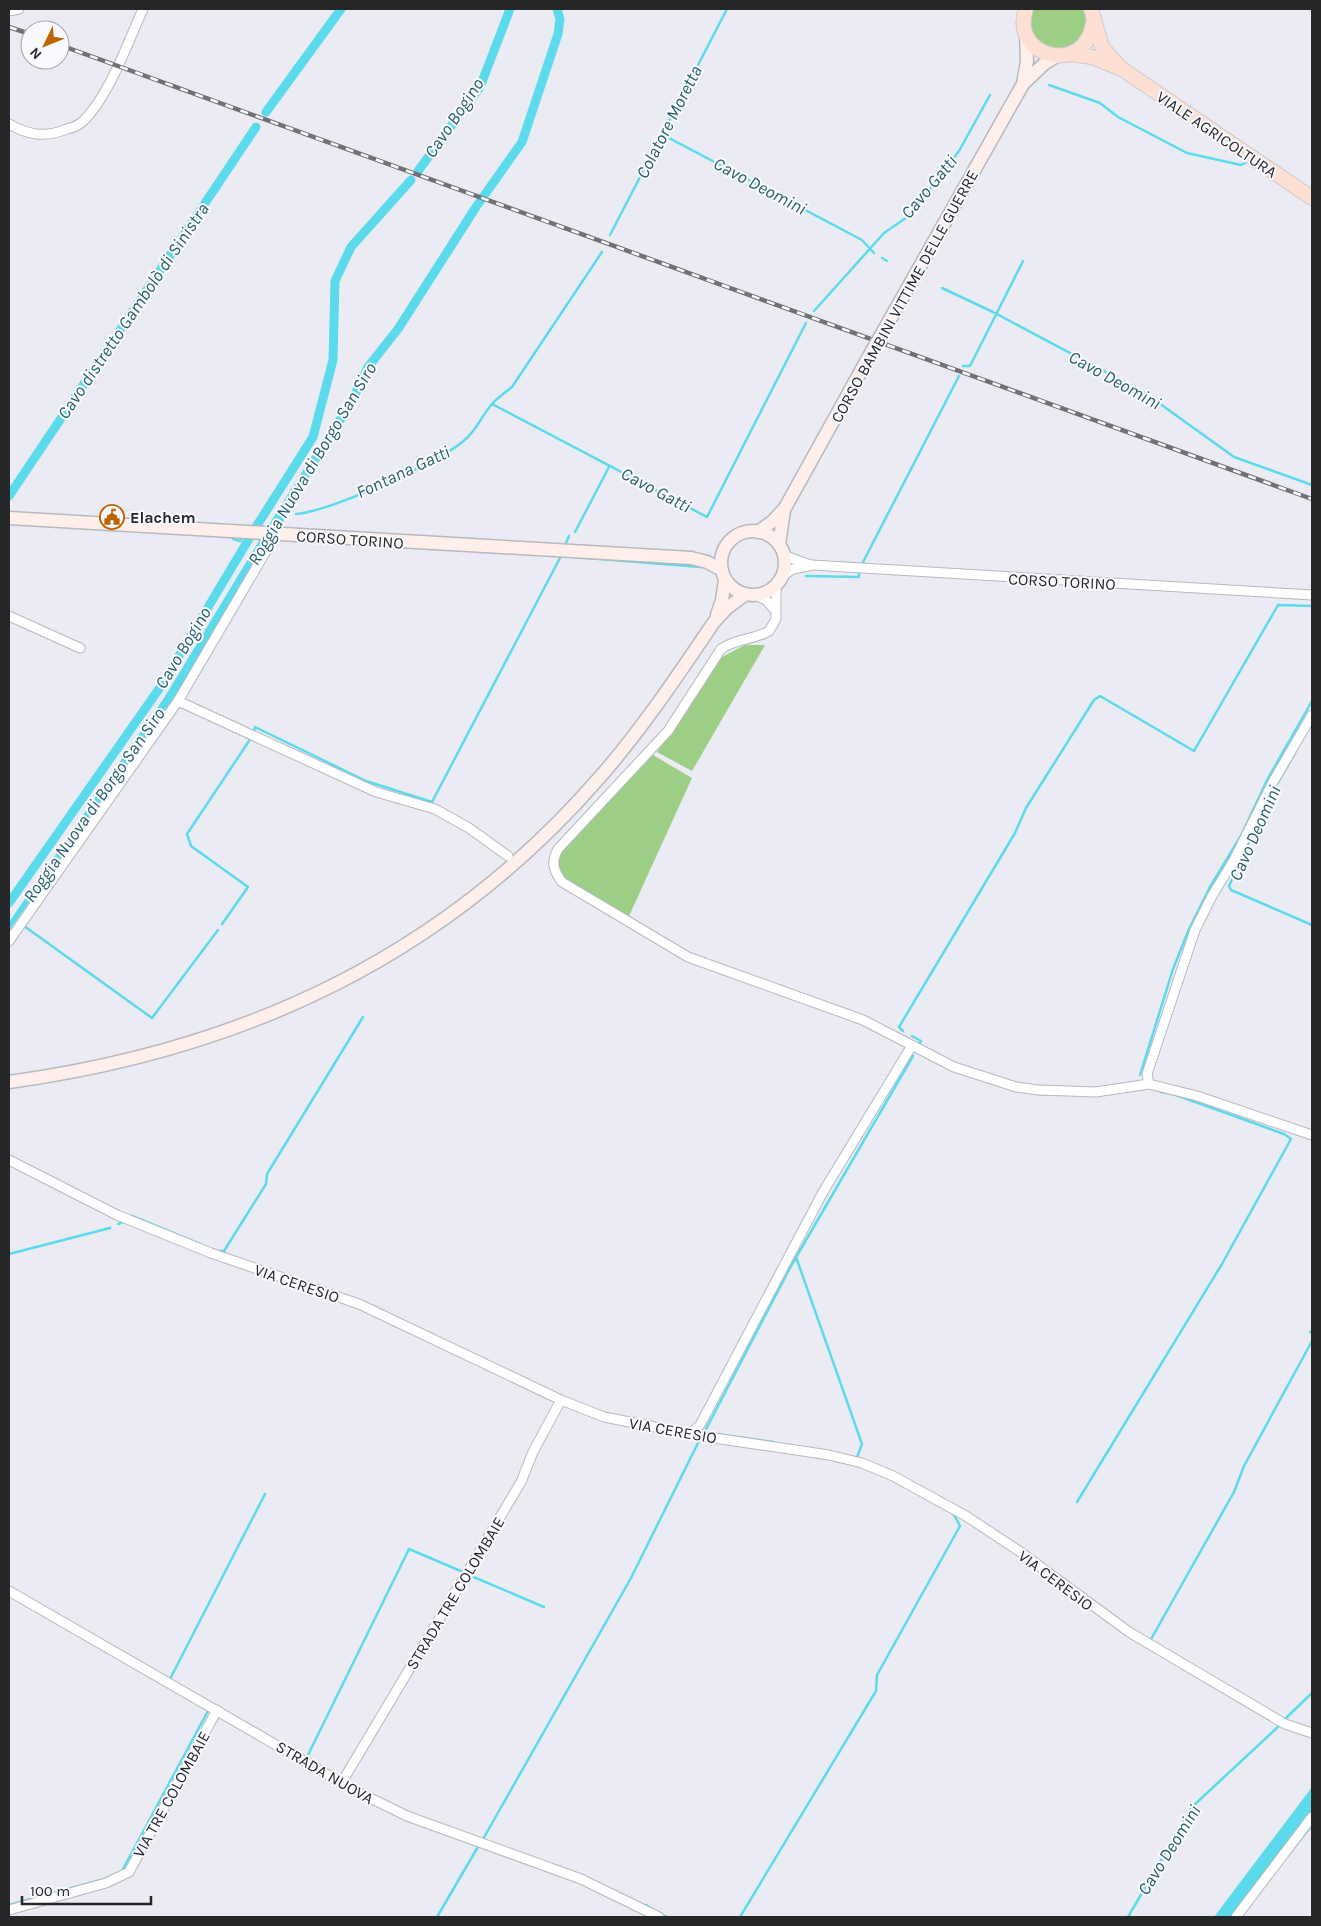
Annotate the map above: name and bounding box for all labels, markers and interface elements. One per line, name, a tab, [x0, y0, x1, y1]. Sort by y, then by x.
north arrow	[20, 20, 70, 70]
text: N	[26, 44, 46, 63]
water label: Colatore Moretta	[631, 62, 707, 182]
water label: Cavo Bogino	[419, 74, 489, 162]
street label: VIALE AGRICOLTURA	[1153, 87, 1280, 182]
water label: Cavo Gatti	[896, 151, 962, 223]
water label: Cavo Deomini	[710, 152, 810, 220]
street label: CORSO BAMBINI VITTIME DELLE GUERRE	[827, 167, 982, 426]
water label: Cavo distretto Gambolò di Sinistra	[52, 199, 214, 423]
water label: Cavo Deomini	[1065, 346, 1165, 414]
water label: Roggia Nuova di Borgo San Siro	[243, 358, 381, 569]
water label: Fontana Gatti	[353, 441, 454, 503]
water label: Cavo Gatti	[617, 462, 695, 518]
public building icon: Elachem	[99, 504, 125, 530]
place label: Elachem	[130, 508, 196, 527]
street label: CORSO TORINO	[296, 526, 404, 553]
street label: CORSO TORINO	[1008, 569, 1116, 594]
water label: Cavo Bogino	[150, 603, 216, 693]
water label: Roggia Nuova di Borgo San Siro	[18, 703, 170, 907]
water label: Cavo Deomini	[1224, 782, 1286, 884]
street label: VIA CERESIO	[252, 1260, 342, 1307]
street label: VIA CERESIO	[628, 1413, 718, 1448]
street label: STRADA TRE COLOMBAIE	[402, 1513, 509, 1673]
street label: VIA CERESIO	[1015, 1546, 1097, 1615]
street label: VIA TRE COLOMBAIE	[129, 1728, 214, 1861]
street label: STRADA NUOVA	[273, 1737, 377, 1808]
water label: Cavo Deomini	[1133, 1801, 1206, 1899]
scale bar	[22, 1874, 151, 1906]
text: 100 m	[30, 1882, 70, 1900]

